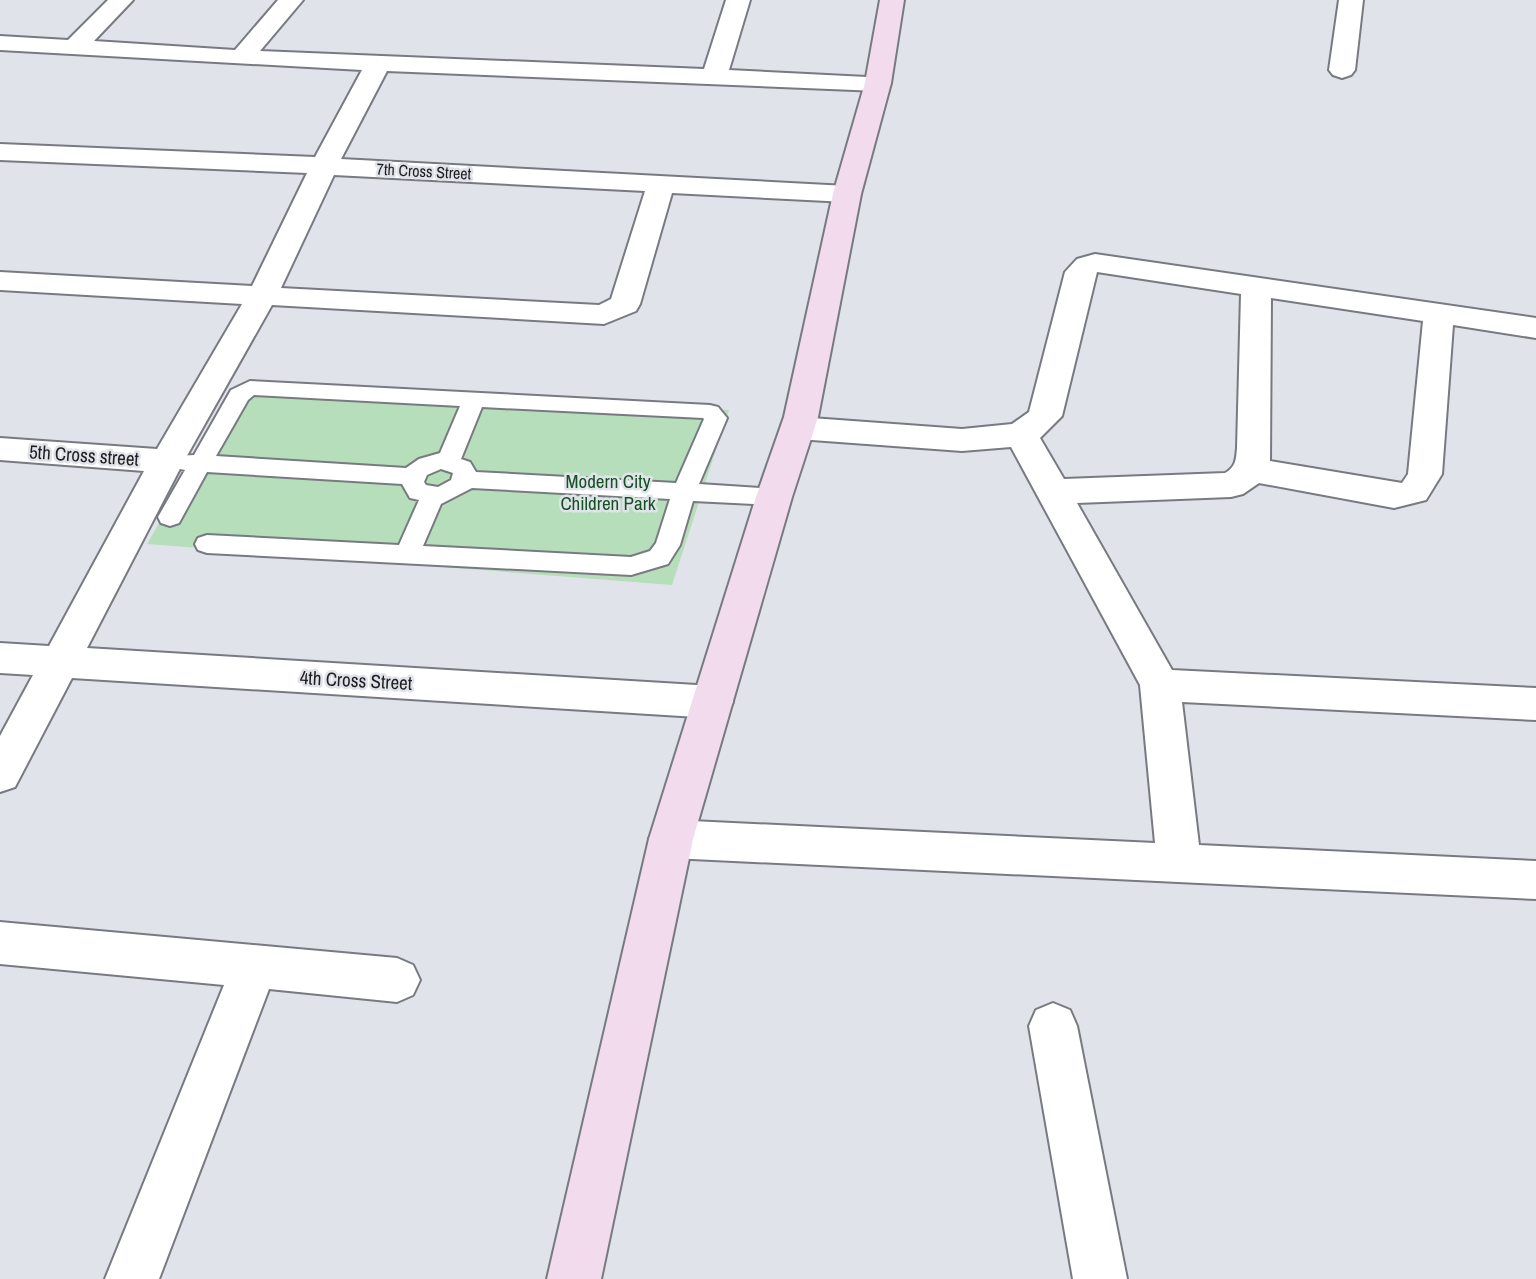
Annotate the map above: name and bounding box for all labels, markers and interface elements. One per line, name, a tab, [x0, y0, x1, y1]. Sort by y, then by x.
street label: 7th Cross Street	[376, 158, 472, 184]
street label: 5th Cross street	[28, 438, 140, 472]
park label: Modern City Children Park	[560, 468, 656, 516]
street label: 4th Cross Street	[299, 664, 414, 696]

